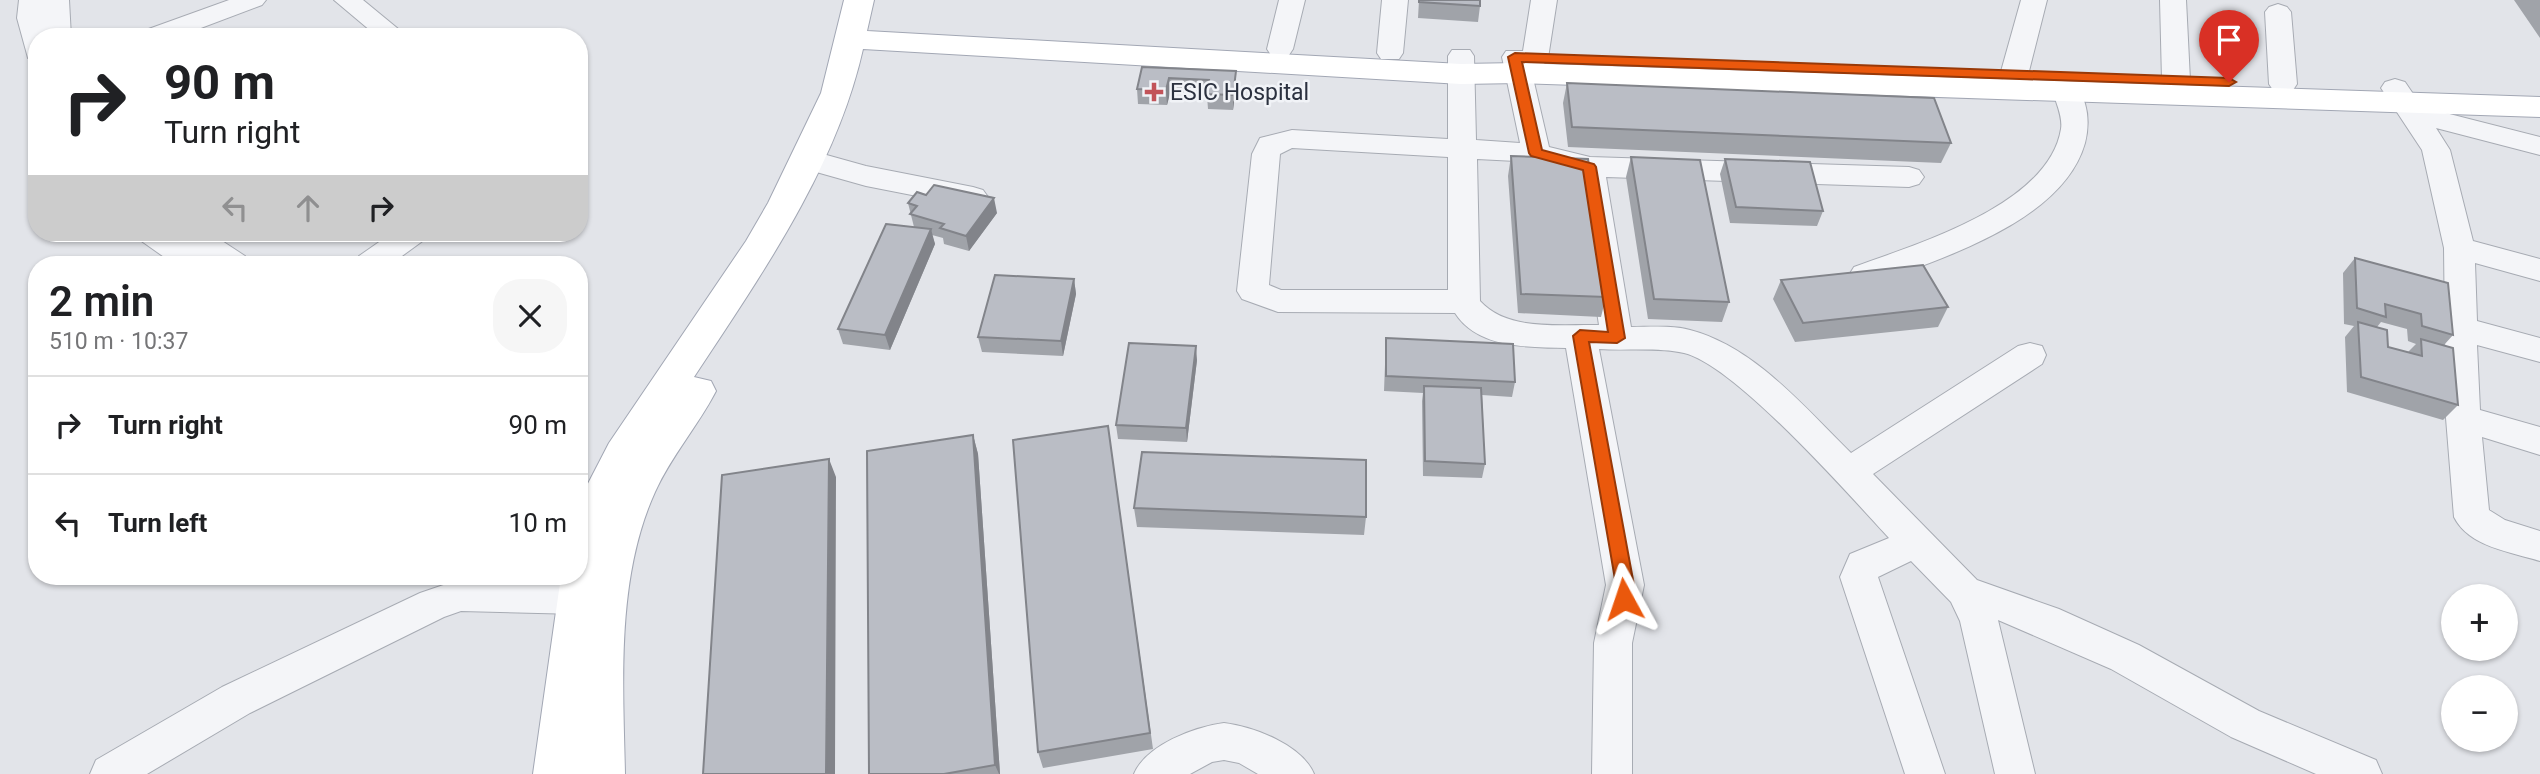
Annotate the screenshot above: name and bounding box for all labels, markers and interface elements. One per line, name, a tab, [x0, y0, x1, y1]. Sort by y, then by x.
pin	[2199, 10, 2259, 82]
icon: arrive	[2210, 21, 2248, 59]
text: 90 m	[164, 54, 275, 111]
icon: right	[49, 56, 140, 147]
place label: ESIC Hospital	[1170, 79, 1309, 106]
marker: ESIC Hospital	[1144, 82, 1164, 102]
text: Turn right	[164, 113, 300, 151]
icon: left	[216, 189, 254, 227]
icon: ahead	[289, 189, 327, 227]
icon: right	[362, 189, 400, 227]
text: 2 min	[49, 277, 154, 326]
button: close	[493, 279, 567, 353]
text: 510 m · 10:37	[49, 328, 188, 355]
icon: right	[49, 406, 87, 444]
text: Turn right	[108, 410, 223, 440]
text: 90 m	[509, 410, 567, 440]
icon: left	[49, 504, 87, 542]
text: Turn left	[108, 508, 207, 538]
text: 10 m	[509, 508, 567, 538]
position arrow	[1587, 562, 1661, 636]
map controls	[2441, 584, 2518, 752]
button: +	[2441, 584, 2518, 661]
button: −	[2441, 675, 2518, 752]

